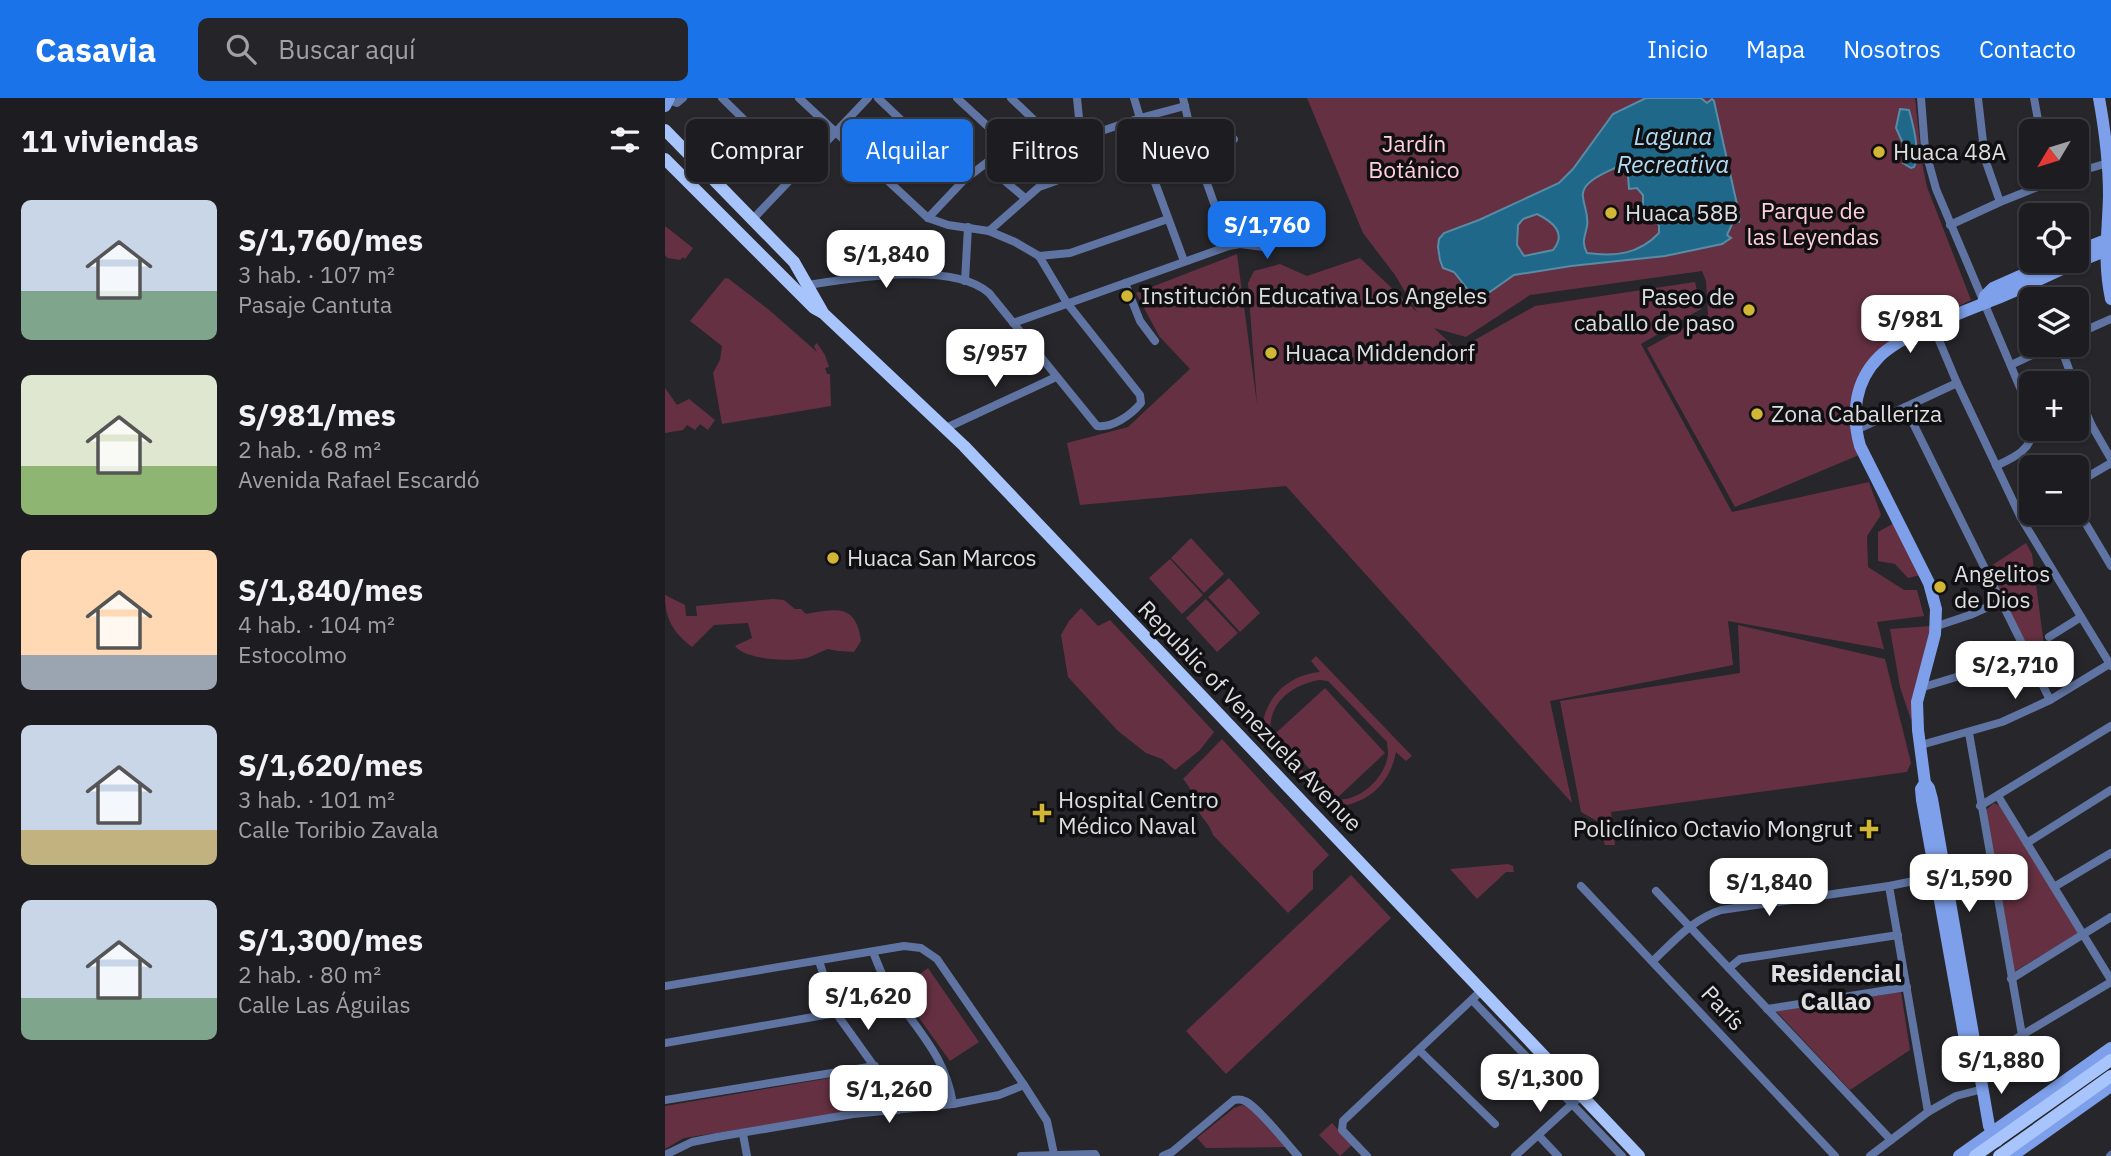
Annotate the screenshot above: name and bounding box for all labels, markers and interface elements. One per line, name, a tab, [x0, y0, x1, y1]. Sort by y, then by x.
search box	[198, 18, 688, 81]
text: Casavia	[35, 28, 156, 71]
icon: search	[222, 30, 260, 68]
text: Buscar aquí	[278, 32, 416, 66]
text: Inicio	[1647, 33, 1708, 65]
text: Mapa	[1746, 33, 1805, 65]
text: Nosotros	[1843, 33, 1941, 65]
text: Contacto	[1979, 33, 2076, 65]
chip: Comprar	[686, 119, 828, 182]
chip: Alquilar	[842, 119, 973, 182]
chip: Filtros	[987, 119, 1103, 182]
chip: Nuevo	[1117, 119, 1234, 182]
north arrow	[2019, 119, 2089, 189]
map controls	[2019, 119, 2089, 525]
water label: Laguna Recreativa	[1617, 120, 1729, 180]
text: 11 viviendas	[21, 121, 199, 160]
icon: filters	[606, 121, 644, 159]
park label: Jardín Botánico	[1368, 128, 1460, 184]
place label: Huaca 48A	[1893, 136, 2006, 166]
marker: Huaca 48A	[1871, 144, 1887, 160]
park label: Parque de las Leyendas	[1747, 195, 1879, 251]
place label: Huaca 58B	[1625, 197, 1739, 227]
pin: S/1,760	[1202, 202, 1332, 261]
button: locate	[2019, 203, 2089, 273]
marker: Huaca 58B	[1603, 205, 1619, 221]
text: S/1,760	[1224, 209, 1310, 239]
text: S/1,760/mes	[238, 220, 423, 259]
icon: home	[77, 228, 161, 312]
pin: S/1,840	[821, 230, 951, 290]
text: S/1,840	[843, 238, 929, 268]
text: 3 hab. · 107 m²	[238, 259, 395, 289]
place label: Institución Educativa Los Angeles	[1141, 280, 1487, 310]
place label: Paseo de caballo de paso	[1574, 281, 1735, 337]
button: layers	[2019, 287, 2089, 357]
marker: Institución Educativa Los Angeles	[1119, 288, 1135, 304]
text: Pasaje Cantuta	[238, 289, 392, 319]
pin: S/981	[1861, 296, 1959, 355]
marker: Paseo de caballo de paso	[1741, 302, 1757, 318]
text: S/981	[1877, 303, 1943, 333]
pin: S/957	[946, 330, 1044, 389]
text: S/957	[962, 337, 1028, 367]
place label: Huaca Middendorf	[1285, 337, 1475, 367]
marker: Huaca Middendorf	[1263, 345, 1279, 361]
button: +	[2019, 371, 2089, 441]
text: S/981/mes	[238, 395, 396, 434]
place label: Zona Caballeriza	[1771, 398, 1942, 428]
icon: home	[77, 403, 161, 487]
marker: Zona Caballeriza	[1749, 406, 1765, 422]
text: 2 hab. · 68 m²	[238, 434, 381, 464]
button: −	[2019, 455, 2089, 525]
text: Avenida Rafael Escardó	[238, 464, 480, 494]
place label: Huaca San Marcos	[847, 542, 1037, 572]
marker: Huaca San Marcos	[825, 550, 841, 566]
place label: Angelitos de Dios	[1954, 558, 2051, 614]
text: S/1,840/mes	[238, 570, 423, 609]
icon: home	[77, 578, 161, 662]
marker: Angelitos de Dios	[1932, 579, 1948, 595]
street label: Republic of Venezuela Avenue	[1132, 593, 1369, 837]
text: 4 hab. · 104 m²	[238, 609, 395, 639]
text: Estocolmo	[238, 639, 347, 669]
pin: S/2,710	[1950, 642, 2080, 701]
text: S/2,710	[1972, 649, 2058, 679]
text: S/1,620/mes	[238, 745, 423, 784]
icon: home	[77, 753, 161, 837]
text: 3 hab. · 101 m²	[238, 784, 395, 814]
place label: Hospital Centro Médico Naval	[1058, 784, 1219, 840]
marker: Hospital Centro Médico Naval	[1032, 803, 1052, 823]
place label: Policlínico Octavio Mongrut	[1573, 813, 1853, 843]
text: Calle Toribio Zavala	[238, 814, 439, 844]
marker: Policlínico Octavio Mongrut	[1859, 819, 1879, 839]
pin: S/1,590	[1904, 854, 2034, 914]
pin: S/1,840	[1704, 858, 1834, 918]
text: S/1,590	[1926, 862, 2012, 892]
text: S/1,840	[1726, 866, 1812, 896]
text: S/1,300/mes	[238, 920, 423, 959]
icon: home	[77, 928, 161, 1012]
district label: Residencial Callao	[1771, 957, 1901, 1017]
text: 2 hab. · 80 m²	[238, 959, 381, 989]
pin: S/1,620	[803, 972, 933, 1032]
street label: París	[1695, 978, 1752, 1036]
text: S/1,620	[825, 980, 911, 1010]
text: Calle Las Águilas	[238, 989, 411, 1019]
pin: S/1,880	[1936, 1037, 2066, 1096]
text: S/1,880	[1958, 1044, 2044, 1074]
pin: S/1,300	[1475, 1054, 1605, 1114]
text: S/1,300	[1497, 1062, 1583, 1092]
pin: S/1,260	[824, 1066, 954, 1125]
text: S/1,260	[846, 1073, 932, 1103]

